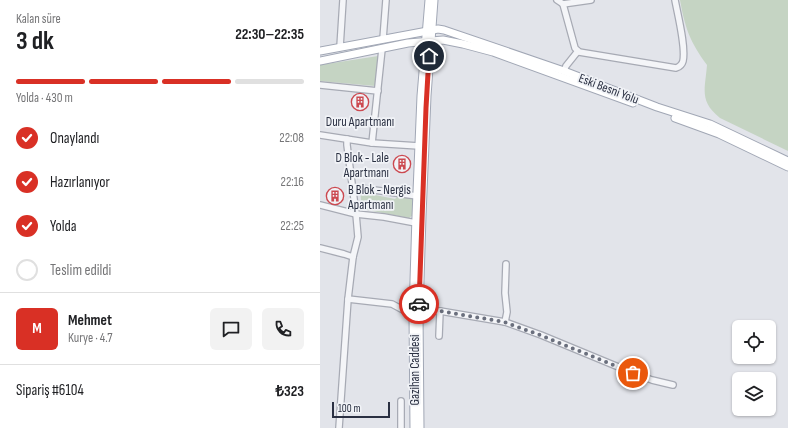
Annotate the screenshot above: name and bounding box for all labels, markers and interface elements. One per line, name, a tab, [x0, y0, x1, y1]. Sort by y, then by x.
text: Kalan süre	[16, 11, 61, 27]
text: 22:30–22:35	[235, 25, 304, 44]
text: 3 dk	[16, 26, 54, 57]
pin	[412, 39, 446, 73]
icon: home	[418, 45, 440, 67]
street label: Eski Besni Yolu	[576, 70, 641, 108]
text: Yolda · 430 m	[16, 90, 73, 106]
building icon: Duru Apartmanı	[350, 92, 370, 112]
place label: Duru Apartmanı	[326, 114, 394, 130]
icon: check	[16, 127, 38, 149]
text: Onaylandı	[50, 129, 99, 148]
text: 22:08	[279, 130, 304, 146]
place label: D Blok - Lale Apartmanı	[336, 150, 389, 181]
building icon: D Blok - Lale Apartmanı	[392, 154, 412, 174]
icon: check	[16, 171, 38, 193]
text: Hazırlanıyor	[50, 173, 110, 192]
text: 22:16	[281, 174, 304, 190]
place label: B Blok - Nergis Apartmanı	[347, 182, 411, 213]
building icon: B Blok - Nergis Apartmanı	[325, 186, 345, 206]
icon: check	[16, 215, 38, 237]
text: Yolda	[50, 217, 77, 236]
text: 22:25	[280, 218, 304, 234]
text: Teslim edildi	[50, 261, 111, 280]
courier	[399, 284, 439, 324]
icon: car	[408, 293, 430, 315]
button: chat	[210, 308, 252, 350]
button: phone	[262, 308, 304, 350]
text: Mehmet	[68, 311, 112, 330]
text: M	[32, 319, 42, 338]
map controls	[732, 320, 776, 416]
button: locate	[732, 320, 776, 364]
text: Kurye · 4.7	[68, 330, 113, 346]
street label: Gazihan Caddesi	[407, 335, 423, 405]
pin	[616, 356, 650, 390]
icon: bag	[622, 362, 644, 384]
button: layers	[732, 372, 776, 416]
text: Sipariş #6104	[16, 381, 84, 400]
text: ₺323	[275, 382, 304, 401]
scale bar	[332, 400, 390, 419]
text: 100 m	[338, 402, 360, 415]

